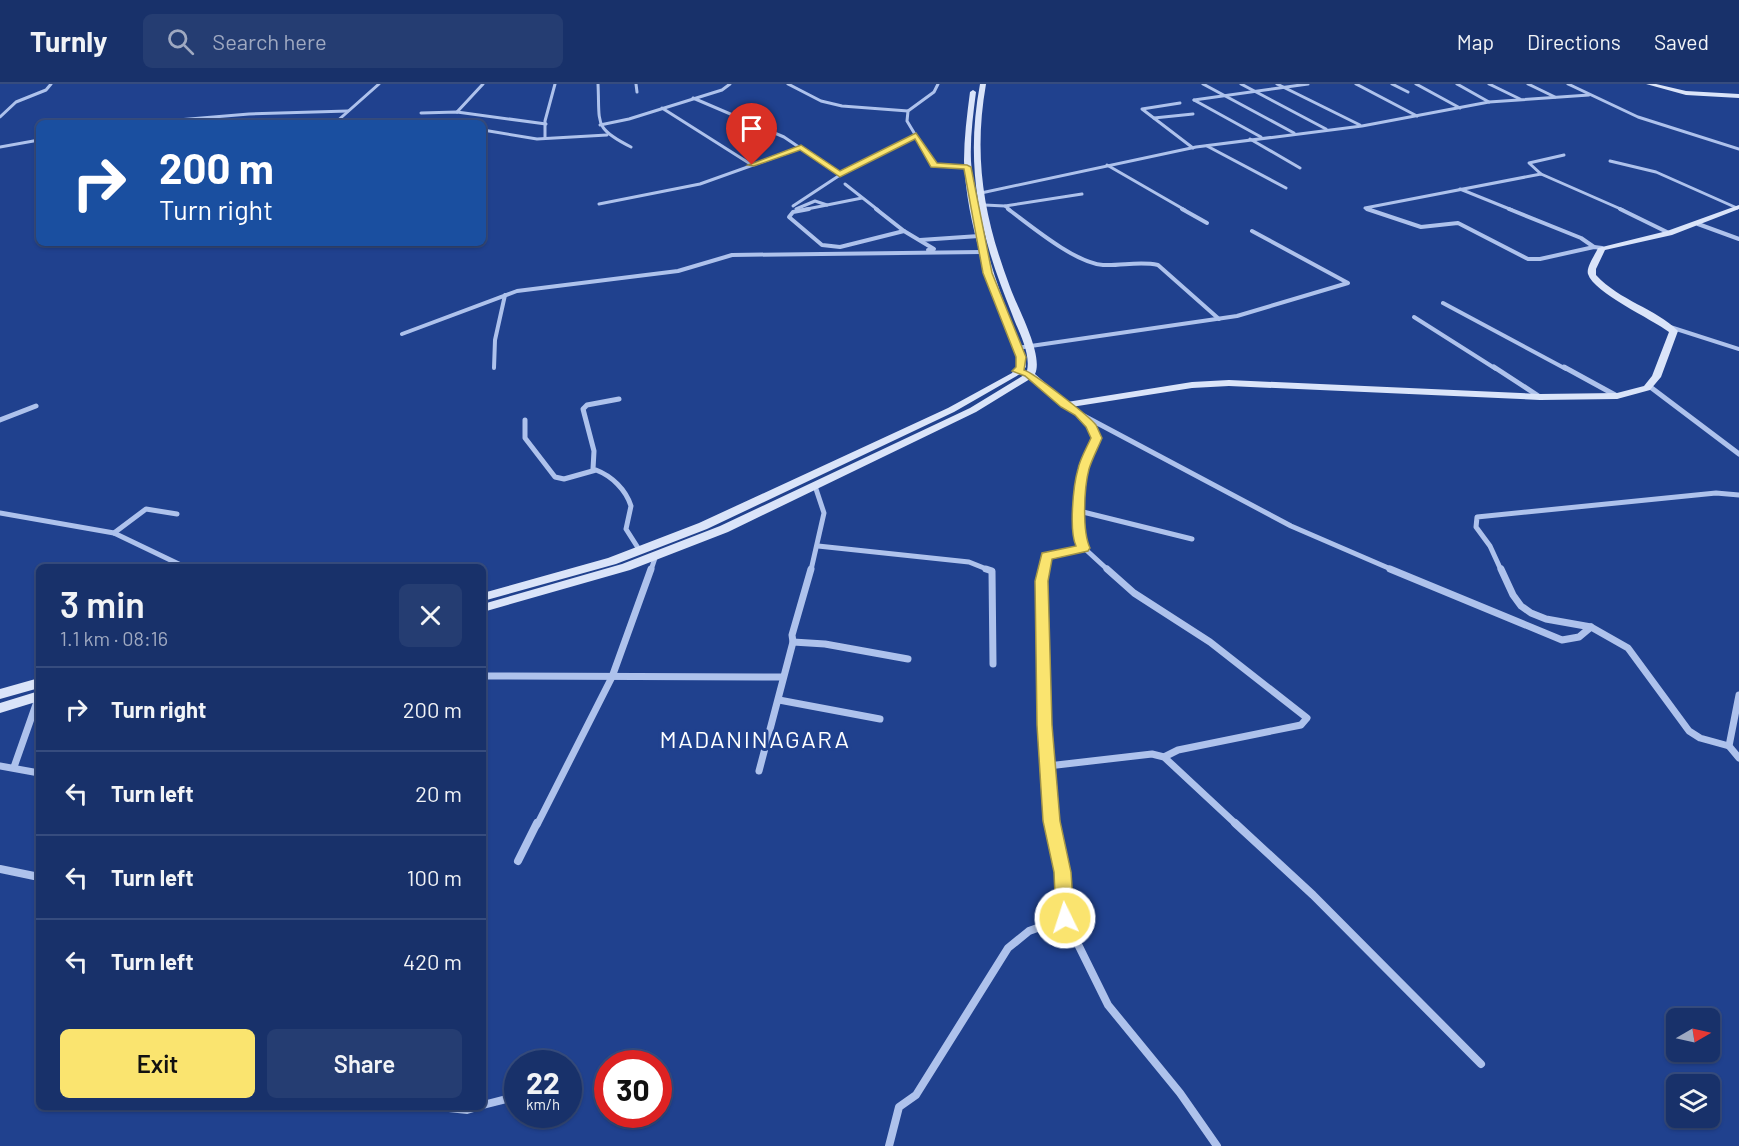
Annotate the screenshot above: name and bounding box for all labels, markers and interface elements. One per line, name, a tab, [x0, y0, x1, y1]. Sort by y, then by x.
search box	[143, 14, 563, 68]
text: Turnly	[30, 24, 107, 58]
icon: search	[164, 25, 197, 58]
text: Search here	[212, 28, 327, 54]
text: Map	[1457, 29, 1494, 54]
text: Directions	[1527, 29, 1621, 54]
text: Saved	[1654, 29, 1709, 54]
pin	[726, 103, 777, 165]
icon: arrive	[735, 112, 768, 145]
text: 200 m	[159, 142, 274, 192]
icon: right	[60, 144, 138, 222]
text: Turn right	[159, 193, 273, 225]
text: 3 min	[60, 582, 145, 625]
button: close	[399, 584, 462, 647]
text: 1.1 km · 08:16	[60, 626, 168, 650]
icon: right	[60, 693, 93, 726]
text: Turn right	[111, 696, 206, 722]
text: 200 m	[403, 696, 462, 722]
district label: MADANINAGARA	[660, 724, 850, 753]
icon: left	[60, 777, 93, 810]
text: Turn left	[111, 780, 194, 806]
text: 20 m	[415, 780, 462, 806]
icon: left	[60, 861, 93, 894]
text: Turn left	[111, 864, 194, 890]
text: 100 m	[407, 864, 462, 890]
position arrow	[1033, 886, 1097, 950]
icon: left	[60, 945, 93, 978]
text: Turn left	[111, 948, 194, 974]
text: 420 m	[403, 948, 462, 974]
north arrow	[1666, 1008, 1720, 1062]
map controls	[1666, 1008, 1720, 1128]
button: Exit	[60, 1029, 255, 1098]
button: Share	[267, 1029, 462, 1098]
speed limit sign: 30	[594, 1050, 672, 1128]
text: 22	[526, 1064, 560, 1100]
button: layers	[1666, 1074, 1720, 1128]
text: km/h	[526, 1095, 560, 1113]

